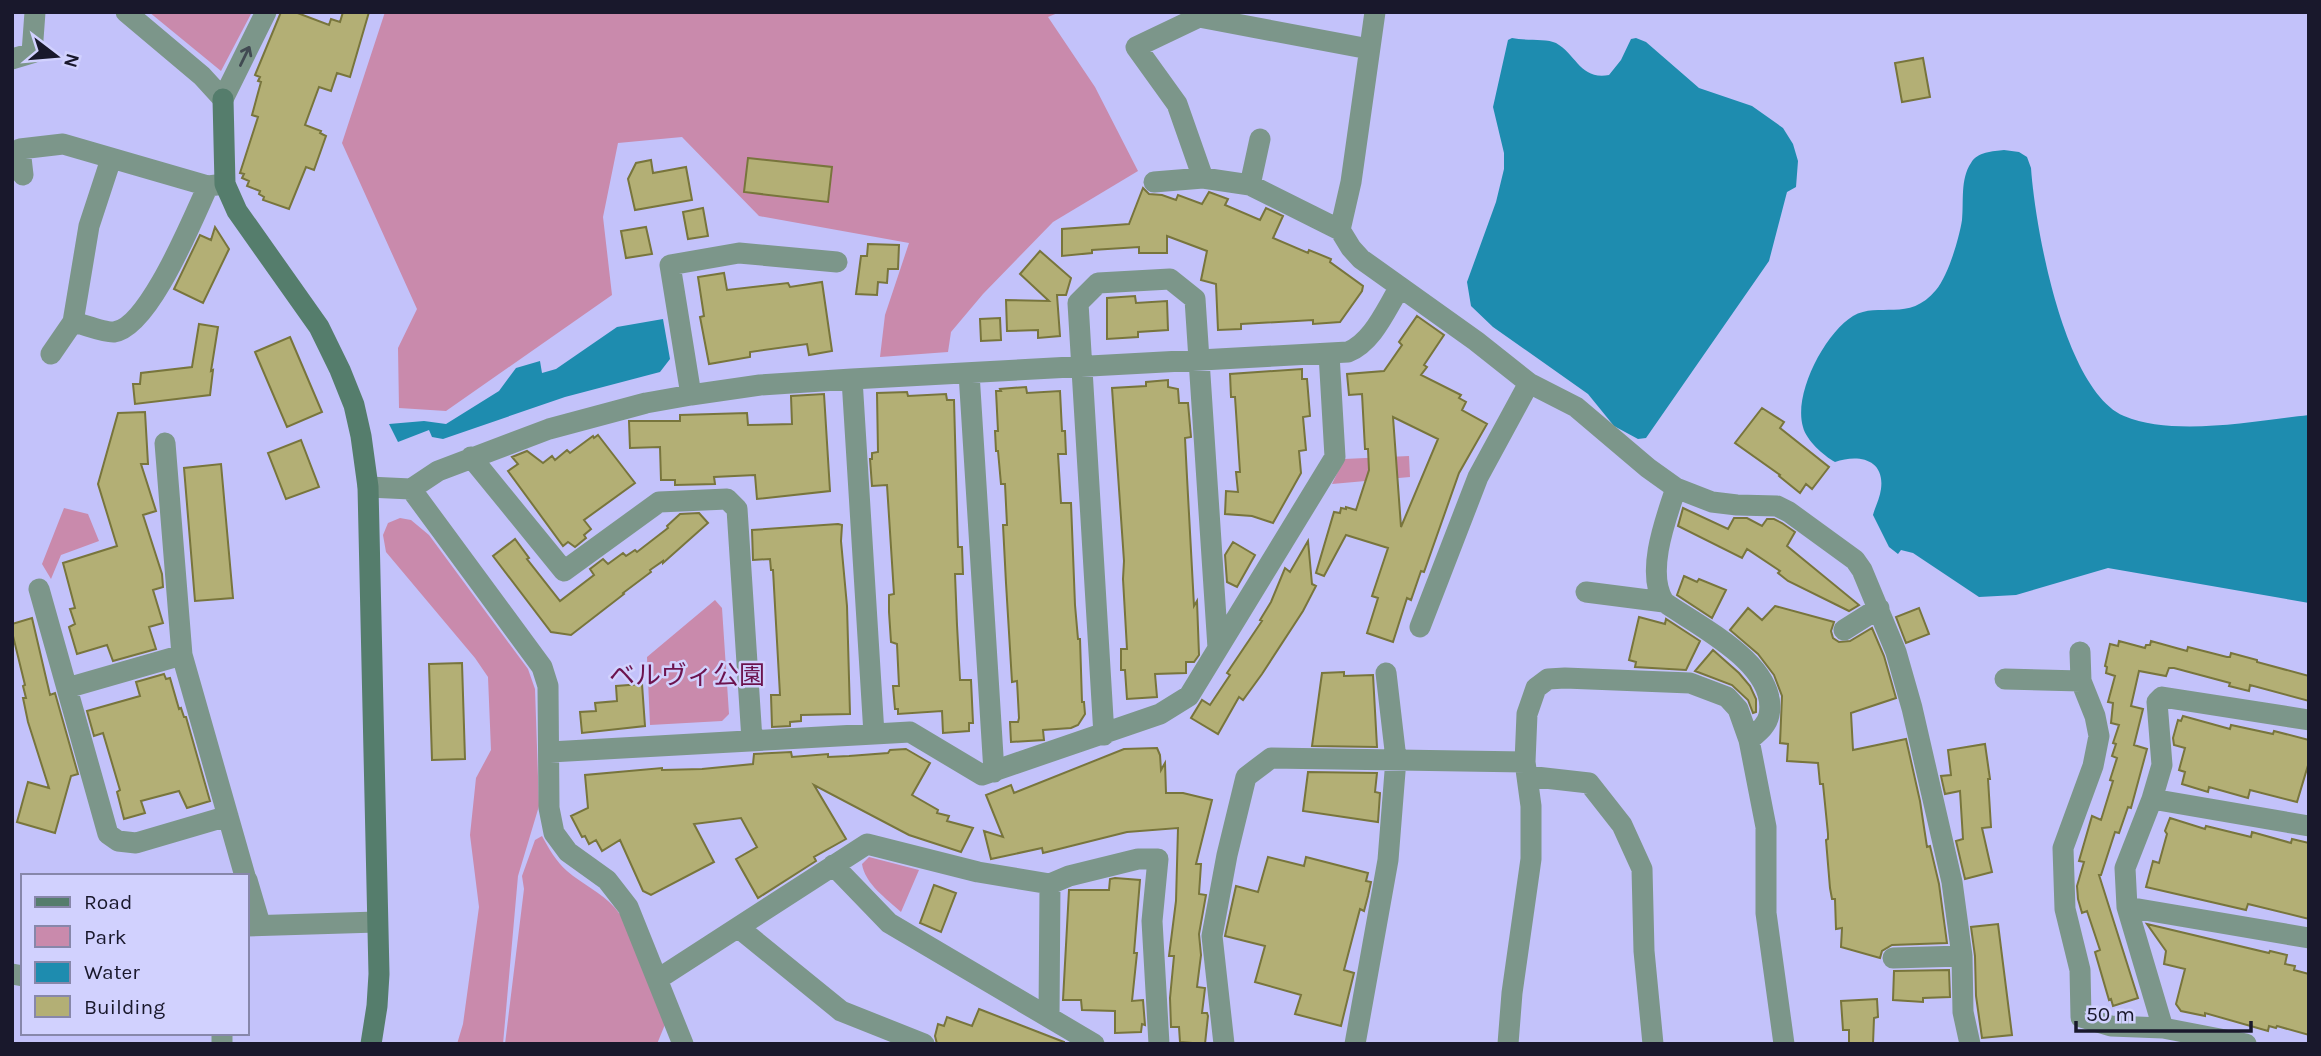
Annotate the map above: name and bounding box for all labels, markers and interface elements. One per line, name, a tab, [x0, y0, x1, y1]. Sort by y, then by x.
north arrow	[21, 21, 91, 91]
one-way arrow	[238, 46, 252, 67]
text: N	[59, 51, 84, 70]
park label: ベルヴィ公園	[609, 660, 765, 691]
legend	[21, 874, 248, 1035]
text: Road	[84, 890, 132, 914]
text: Park	[84, 925, 127, 949]
text: Water	[84, 960, 140, 984]
scale bar	[2076, 990, 2251, 1034]
text: Building	[84, 995, 165, 1019]
text: 50 m	[2086, 1002, 2135, 1026]

